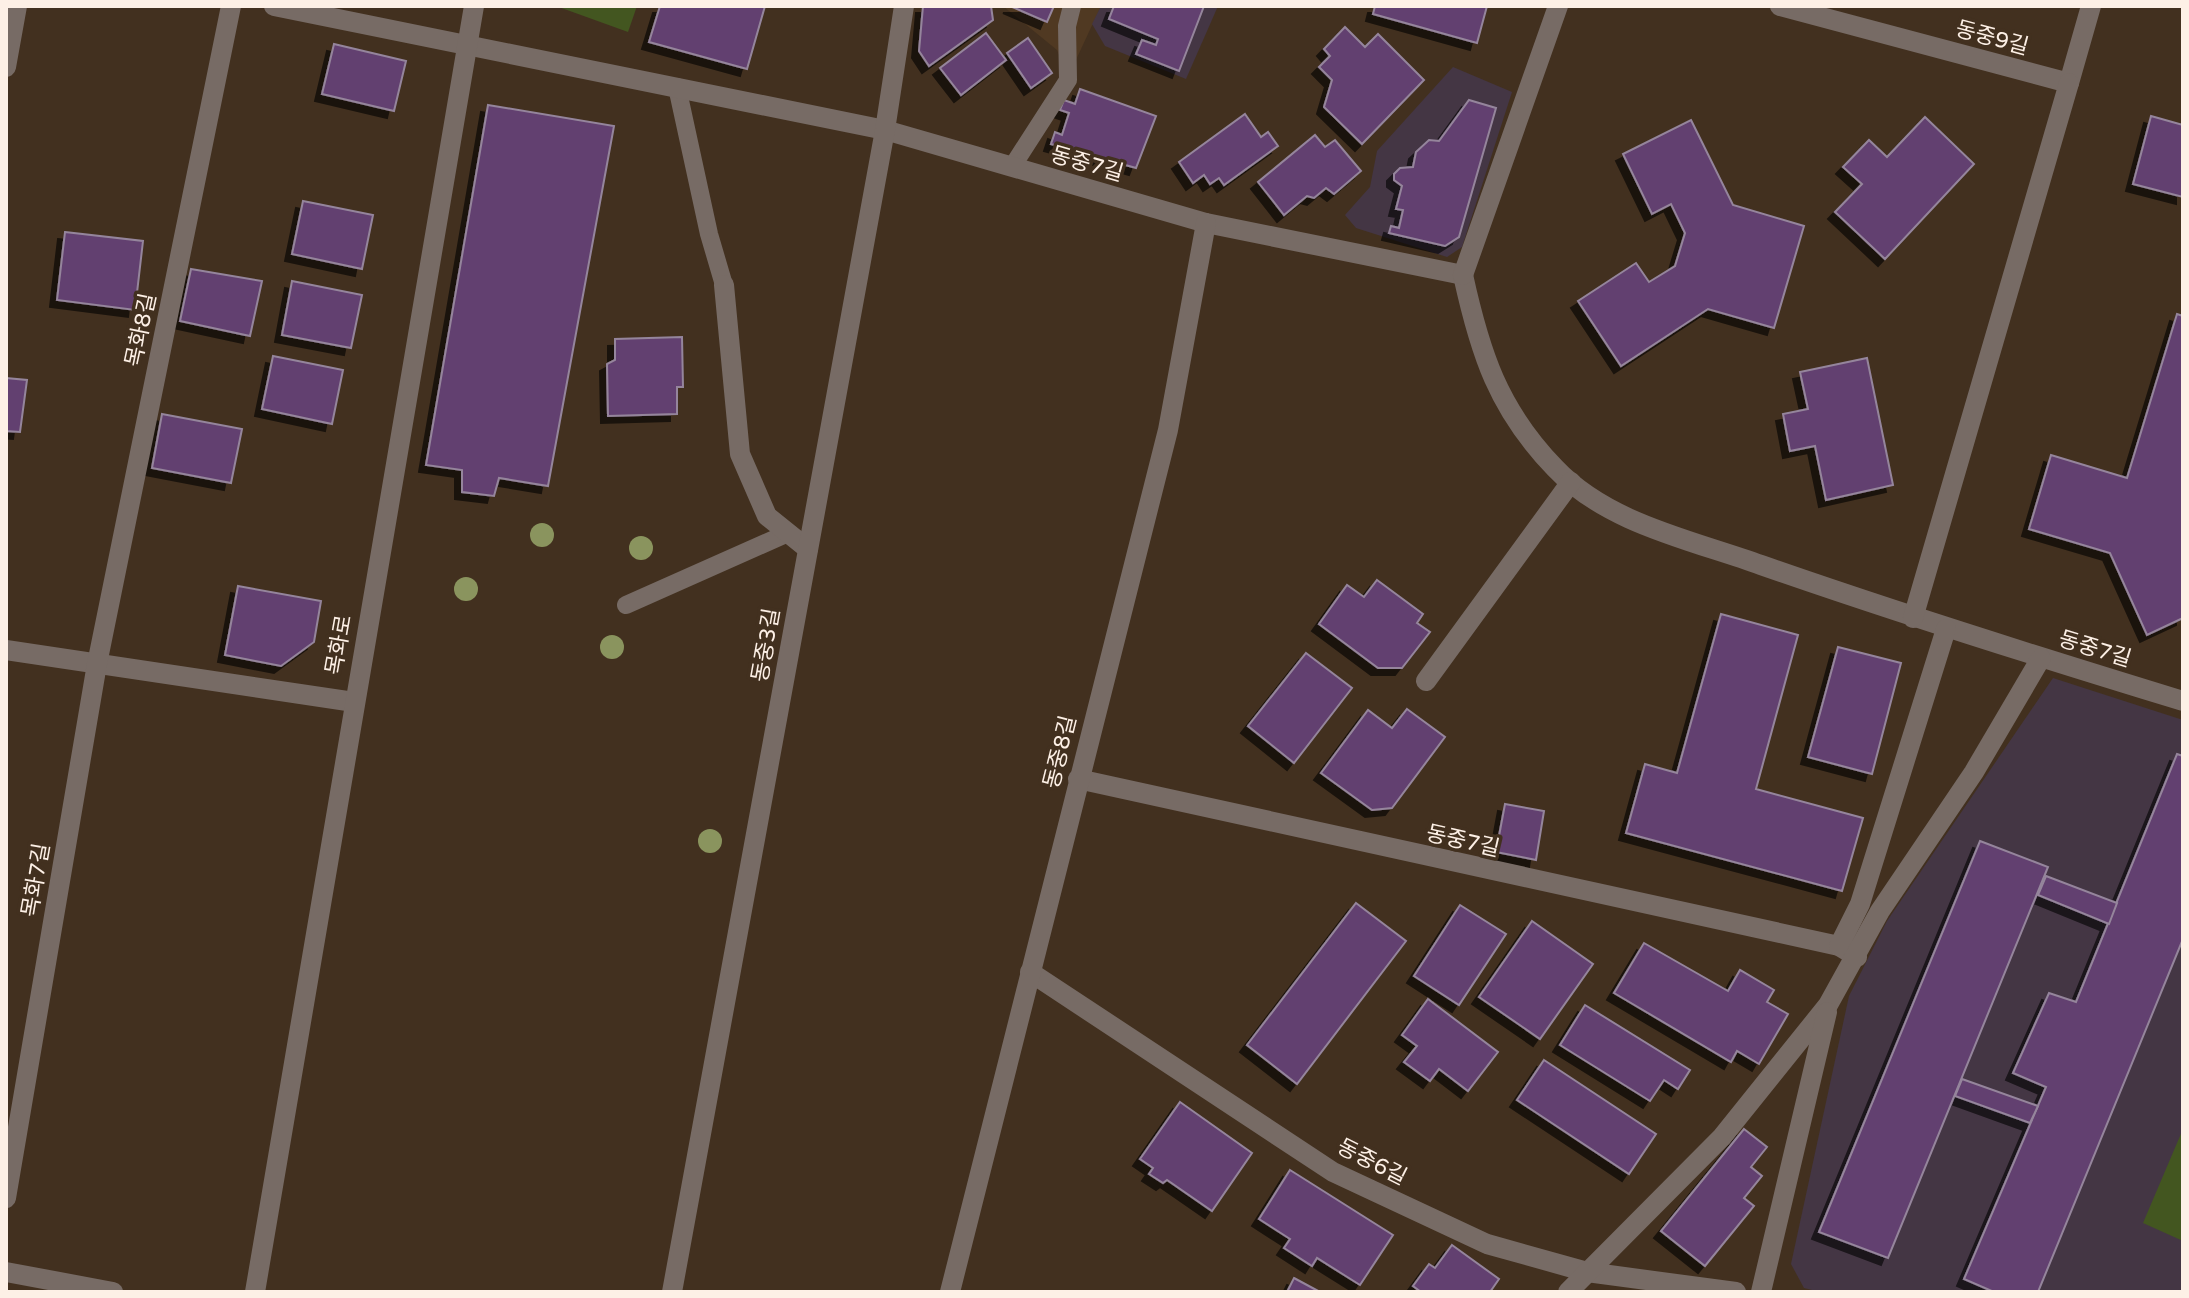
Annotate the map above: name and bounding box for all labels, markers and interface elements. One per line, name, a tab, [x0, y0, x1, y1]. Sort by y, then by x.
street label: 동중9길	[1953, 16, 2031, 60]
street label: 동중7길	[1048, 141, 1126, 187]
street label: 목화8길	[121, 291, 161, 369]
street label: 동중3길	[747, 606, 785, 684]
street label: 목화로	[321, 613, 357, 677]
street label: 동중7길	[2056, 626, 2134, 672]
street label: 동중8길	[1038, 713, 1082, 791]
street label: 동중7길	[1424, 820, 1502, 862]
street label: 목화7길	[17, 841, 55, 919]
street label: 동중6길	[1333, 1133, 1411, 1191]

